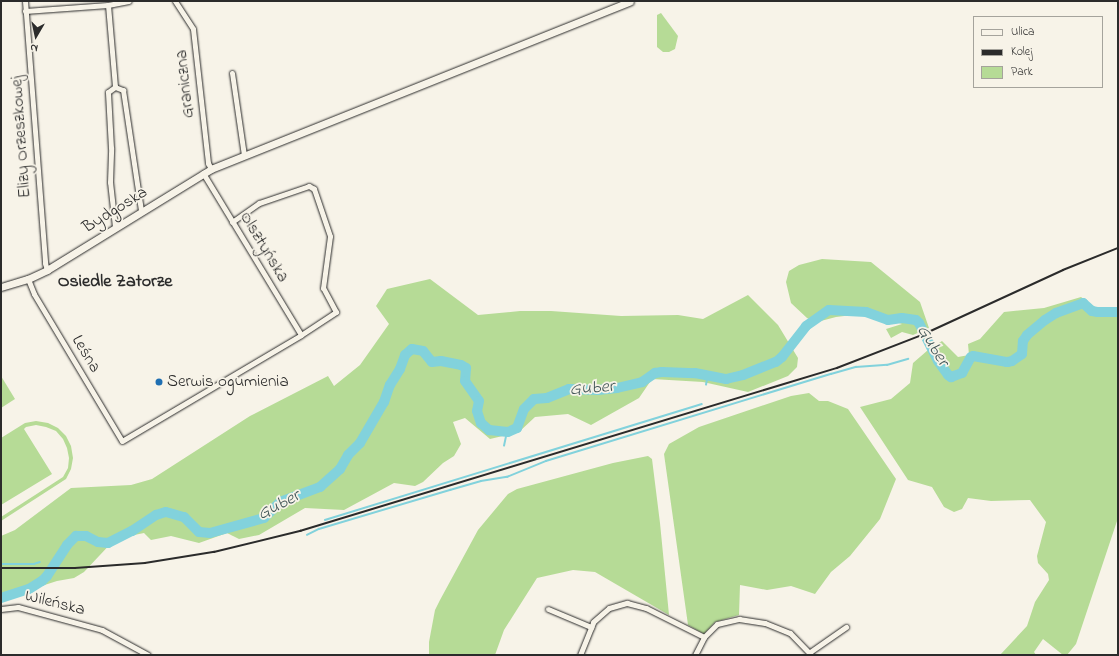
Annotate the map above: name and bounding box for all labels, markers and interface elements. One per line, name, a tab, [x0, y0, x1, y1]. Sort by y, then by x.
north arrow	[16, 16, 56, 56]
legend	[973, 16, 1103, 88]
text: Ulica	[1011, 23, 1035, 41]
text: N	[29, 39, 39, 56]
text: Kolej	[1011, 43, 1033, 61]
street label: Graniczna	[171, 49, 199, 119]
text: Park	[1011, 63, 1033, 81]
street label: Elizy Orzeszkowej	[7, 75, 35, 199]
street label: Bydgoska	[79, 182, 151, 238]
street label: Olsztyńska	[235, 208, 293, 286]
district label: Osiedle Zatorze	[58, 271, 172, 293]
water label: Guber	[911, 321, 953, 371]
street label: Leśna	[67, 332, 105, 376]
place label: Serwis ogumienia	[167, 372, 289, 392]
water label: Guber	[569, 376, 615, 402]
marker: Serwis ogumienia	[154, 377, 164, 387]
water label: Guber	[254, 486, 304, 526]
street label: Wileńska	[23, 586, 87, 620]

